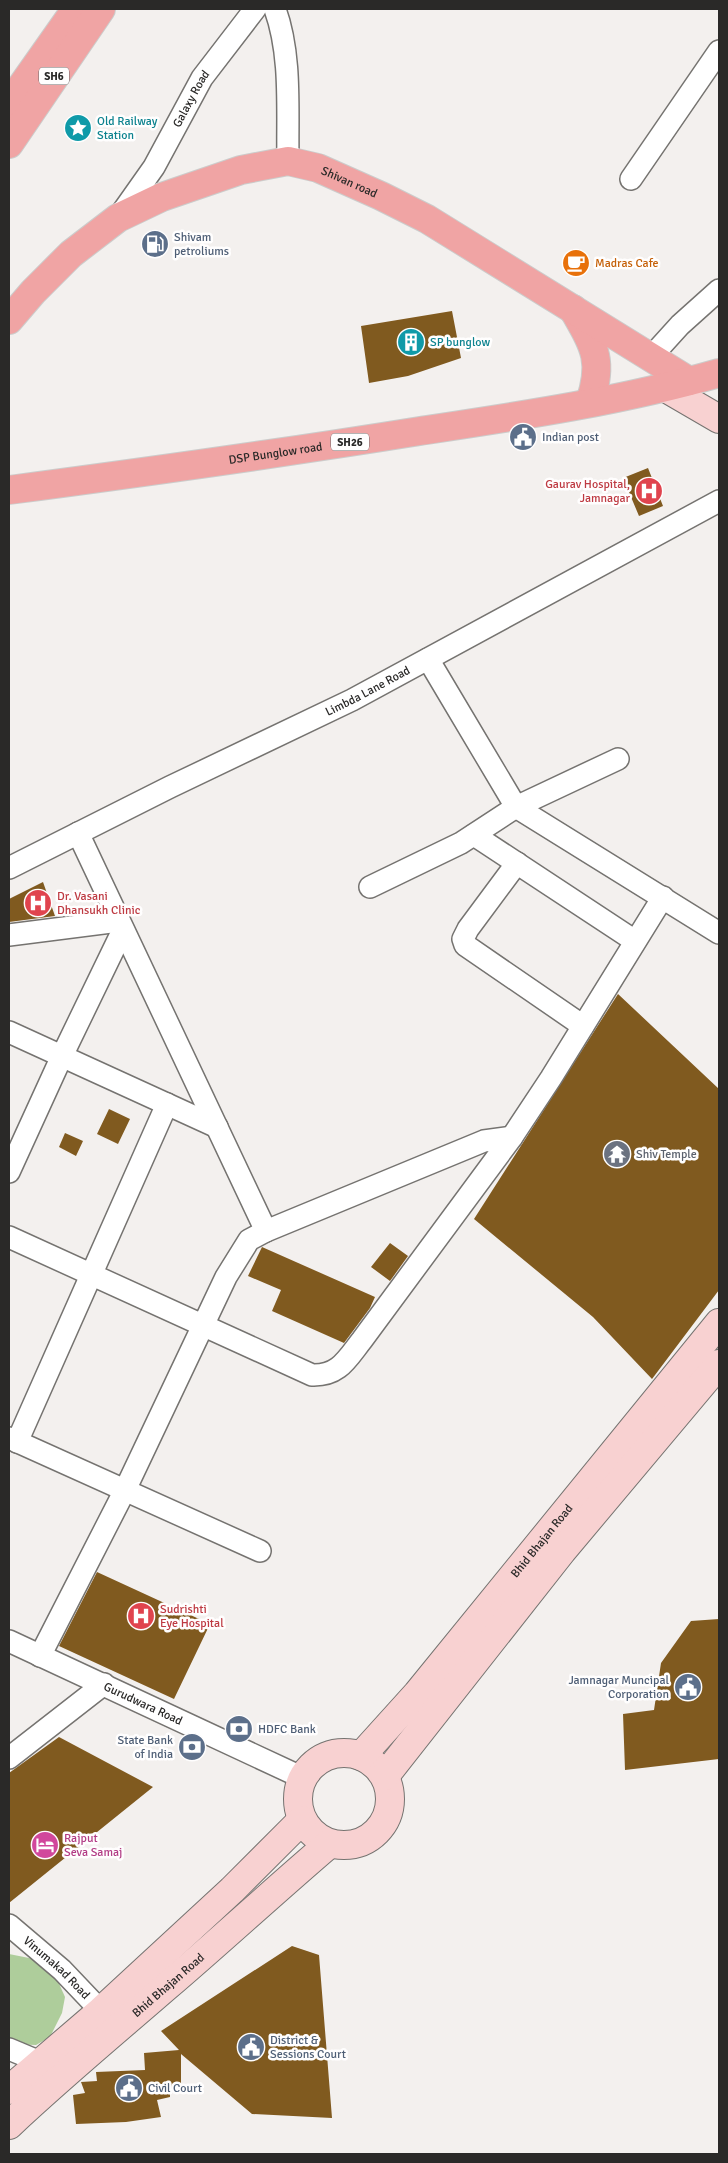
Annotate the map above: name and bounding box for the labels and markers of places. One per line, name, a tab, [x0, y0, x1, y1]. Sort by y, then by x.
place icon: Old Railway Station	[63, 113, 93, 143]
place label: Old Railway Station	[97, 114, 158, 143]
fuel station icon: Shivam petroliums	[140, 229, 170, 259]
place label: Shivam petroliums	[174, 230, 229, 259]
cafe icon: Madras Cafe	[561, 248, 591, 278]
place label: Madras Cafe	[595, 256, 659, 271]
building icon: SP bunglow	[396, 327, 426, 357]
place label: SP bunglow	[430, 335, 490, 350]
public building icon: Indian post	[508, 422, 538, 452]
place label: Indian post	[542, 430, 599, 445]
hospital icon: Gaurav Hospital, Jamnagar	[634, 476, 664, 506]
place label: Gaurav Hospital, Jamnagar	[545, 477, 631, 506]
hospital icon: Dr. Vasani Dhansukh Clinic	[23, 888, 53, 918]
place label: Dr. Vasani Dhansukh Clinic	[57, 889, 141, 918]
temple icon: Shiv Temple	[602, 1139, 632, 1169]
place label: Shiv Temple	[636, 1147, 697, 1162]
hospital icon: Sudrishti Eye Hospital	[126, 1601, 156, 1631]
place label: Sudrishti Eye Hospital	[160, 1602, 224, 1631]
public building icon: Jamnagar Muncipal Corporation	[673, 1672, 703, 1702]
place label: Jamnagar Muncipal Corporation	[568, 1673, 669, 1702]
bank icon: HDFC Bank	[224, 1714, 254, 1744]
place label: HDFC Bank	[258, 1722, 316, 1737]
bank icon: State Bank of India	[177, 1732, 207, 1762]
place label: State Bank of India	[118, 1733, 173, 1762]
hotel icon: Rajput Seva Samaj	[30, 1830, 60, 1860]
place label: Rajput Seva Samaj	[64, 1831, 122, 1860]
public building icon: District & Sessions Court	[236, 2032, 266, 2062]
place label: District & Sessions Court	[270, 2033, 346, 2062]
public building icon: Civil Court	[114, 2073, 144, 2103]
place label: Civil Court	[148, 2081, 202, 2096]

